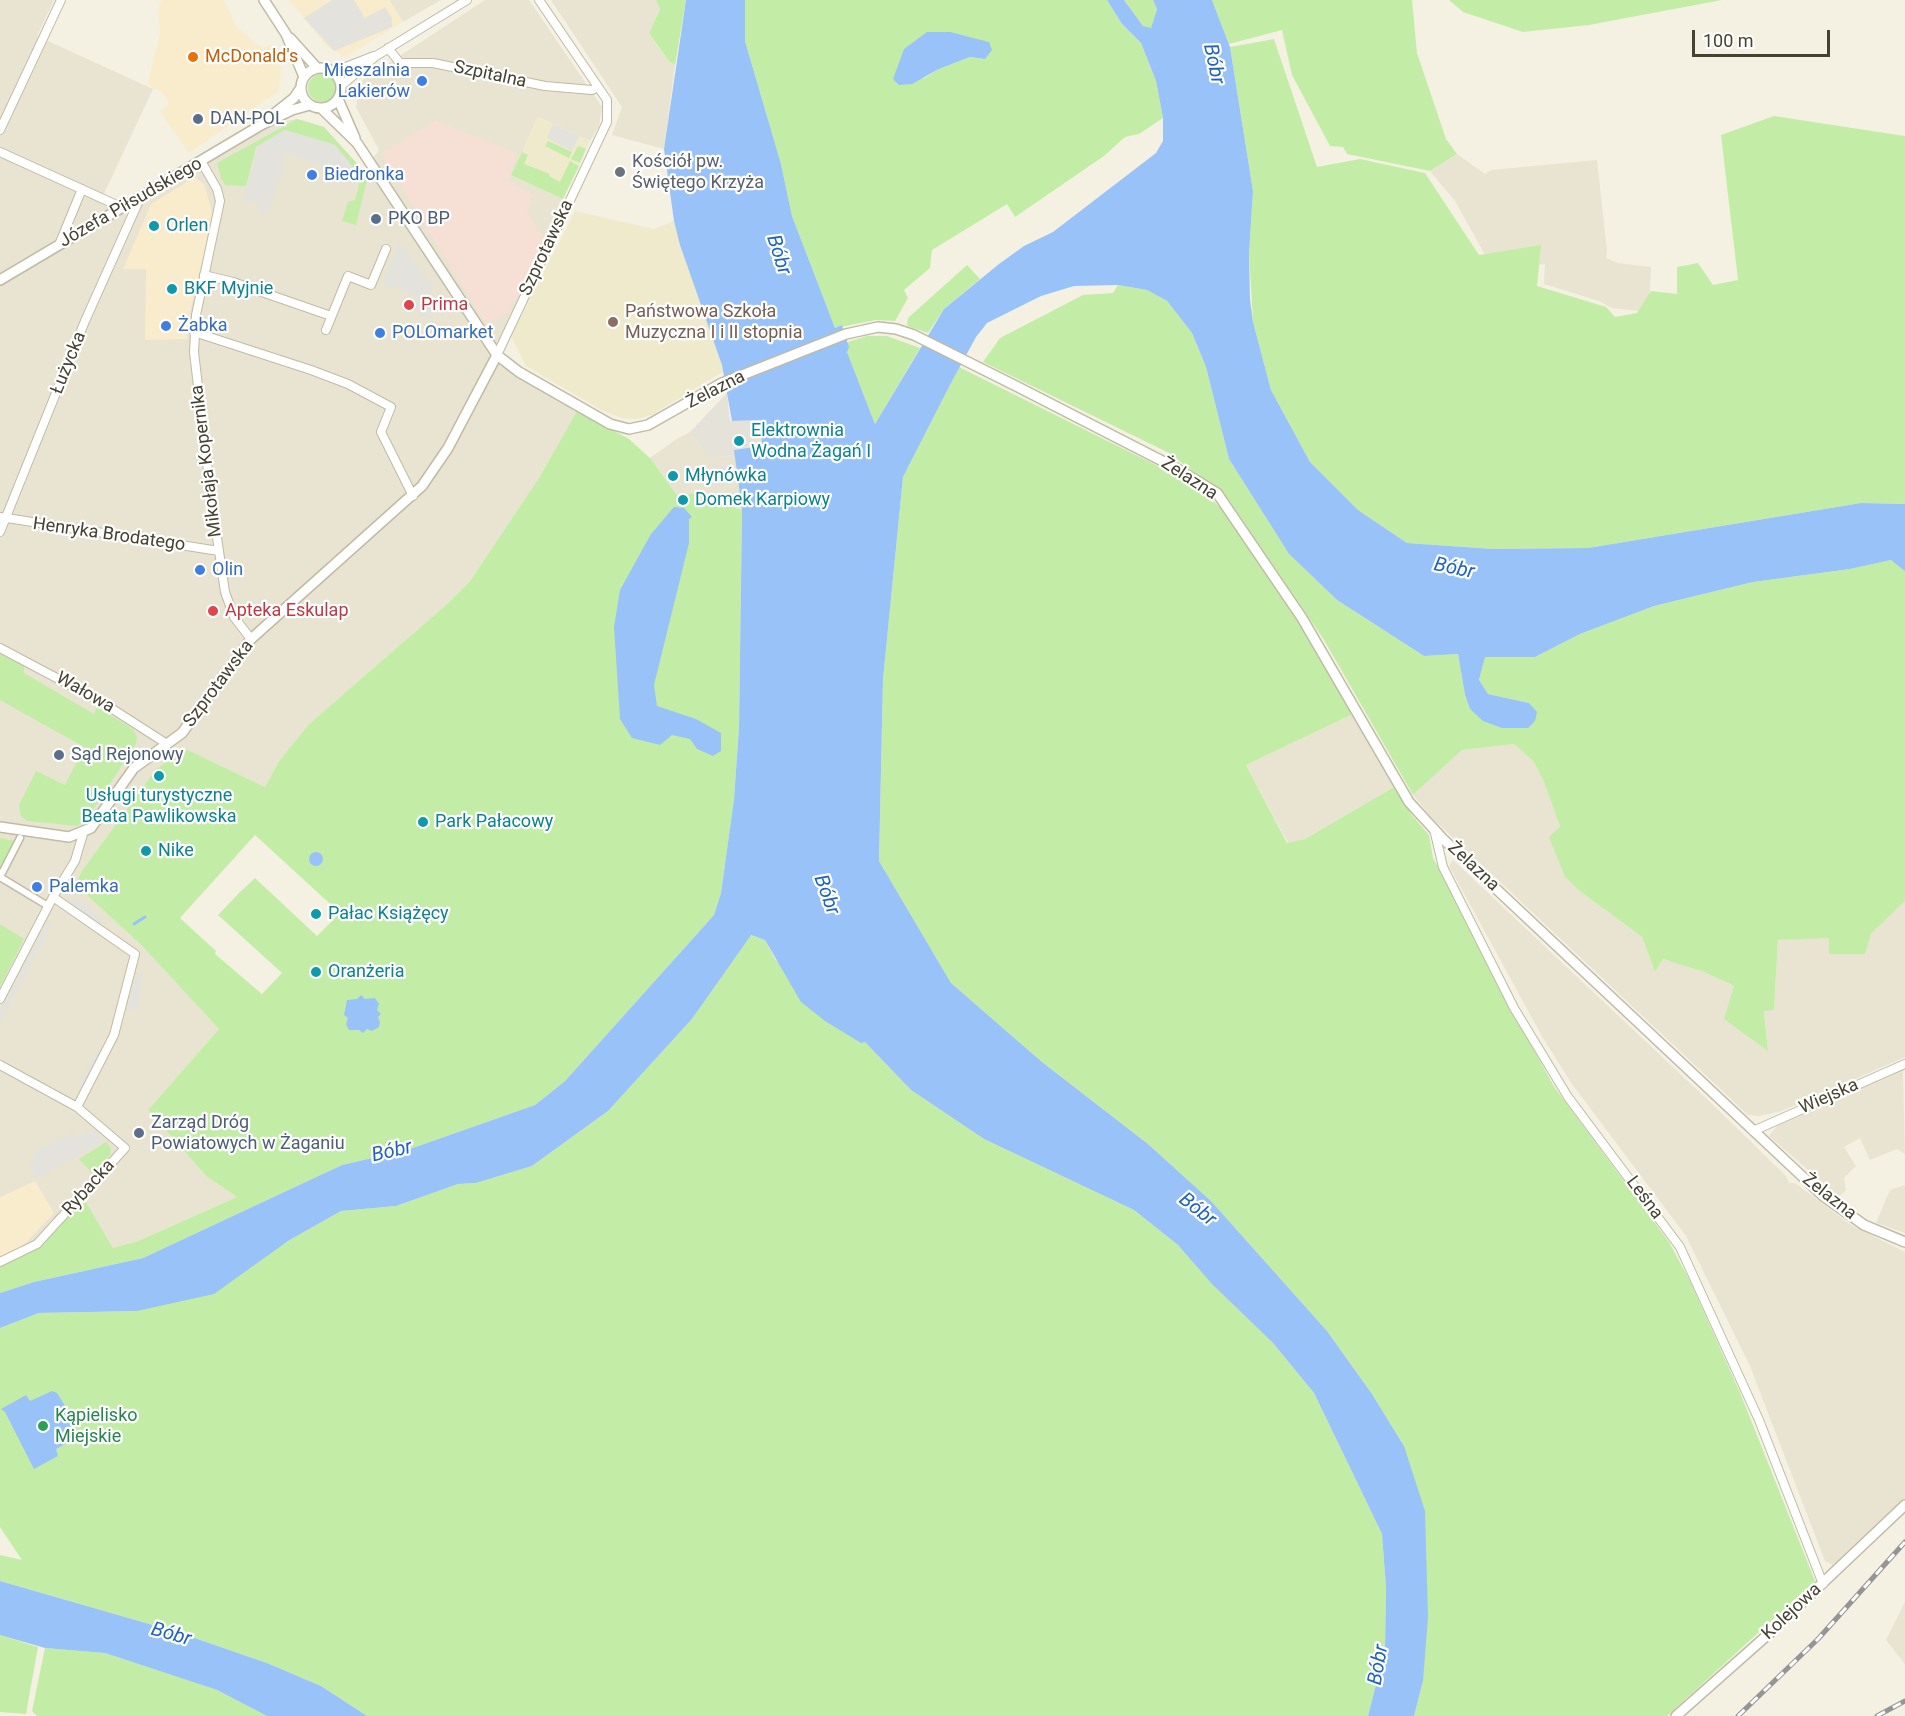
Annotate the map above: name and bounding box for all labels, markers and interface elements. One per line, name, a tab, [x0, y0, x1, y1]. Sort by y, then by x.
scale bar	[1695, 18, 1833, 56]
text: 100 m	[1703, 30, 1754, 51]
water label: Bóbr	[1197, 42, 1229, 86]
place label: McDonald's	[205, 46, 298, 68]
marker: McDonald's	[186, 50, 200, 64]
street label: Szpitalna	[452, 57, 528, 93]
place label: Mieszalnia Lakierów	[324, 60, 410, 103]
marker: Mieszalnia Lakierów	[415, 74, 429, 88]
place label: DAN-POL	[210, 108, 285, 130]
marker: DAN-POL	[191, 112, 205, 126]
place label: Kościół pw. Świętego Krzyża	[632, 151, 764, 194]
street label: Józefa Piłsudskiego	[56, 153, 206, 253]
place label: Biedronka	[324, 164, 404, 186]
marker: Kościół pw. Świętego Krzyża	[613, 165, 627, 179]
marker: Biedronka	[305, 168, 319, 182]
street label: Szprotawska	[515, 197, 579, 299]
place label: PKO BP	[388, 208, 450, 230]
marker: PKO BP	[369, 212, 383, 226]
place label: Orlen	[166, 215, 208, 237]
marker: Orlen	[147, 219, 161, 233]
water label: Bóbr	[760, 232, 796, 278]
place label: BKF Myjnie	[184, 278, 273, 300]
marker: BKF Myjnie	[165, 282, 179, 296]
place label: Prima	[421, 294, 468, 316]
marker: Prima	[402, 298, 416, 312]
place label: Państwowa Szkoła Muzyczna I i II stopnia	[625, 301, 802, 344]
place label: Żabka	[178, 315, 228, 337]
marker: Państwowa Szkoła Muzyczna I i II stopnia	[606, 315, 620, 329]
marker: Żabka	[159, 319, 173, 333]
place label: POLOmarket	[392, 322, 493, 344]
marker: POLOmarket	[373, 326, 387, 340]
street label: Łużycka	[47, 329, 91, 397]
street label: Żelazna	[683, 366, 749, 414]
street label: Mikołaja Kopernika	[187, 384, 227, 538]
place label: Elektrownia Wodna Żagań I	[751, 420, 871, 462]
marker: Elektrownia Wodna Żagań I	[732, 434, 746, 448]
street label: Żelazna	[1157, 453, 1221, 505]
place label: Młynówka	[685, 465, 767, 487]
marker: Młynówka	[666, 469, 680, 483]
place label: Domek Karpiowy	[695, 489, 830, 511]
marker: Domek Karpiowy	[676, 493, 690, 507]
street label: Henryka Brodatego	[31, 514, 187, 556]
water label: Bóbr	[1432, 553, 1476, 585]
place label: Olin	[212, 559, 243, 581]
marker: Olin	[193, 563, 207, 577]
place label: Apteka Eskulap	[225, 600, 349, 622]
marker: Apteka Eskulap	[206, 604, 220, 618]
street label: Szprotawska	[179, 636, 259, 732]
street label: Wałowa	[52, 668, 118, 718]
place label: Sąd Rejonowy	[71, 744, 184, 766]
marker: Sąd Rejonowy	[52, 748, 66, 762]
marker: Usługi turystyczne Beata Pawlikowska	[152, 769, 166, 783]
place label: Usługi turystyczne Beata Pawlikowska	[81, 785, 237, 828]
place label: Park Pałacowy	[435, 811, 553, 833]
marker: Park Pałacowy	[416, 815, 430, 829]
street label: Żelazna	[1443, 838, 1503, 896]
place label: Nike	[158, 840, 194, 862]
marker: Nike	[139, 844, 153, 858]
water label: Bóbr	[808, 872, 844, 918]
place label: Palemka	[49, 876, 119, 898]
marker: Palemka	[30, 880, 44, 894]
place label: Pałac Książęcy	[328, 903, 449, 925]
marker: Pałac Książęcy	[309, 907, 323, 921]
place label: Oranżeria	[328, 961, 404, 983]
marker: Oranżeria	[309, 965, 323, 979]
street label: Wiejska	[1796, 1074, 1862, 1120]
place label: Zarząd Dróg Powiatowych w Żaganiu	[151, 1112, 345, 1154]
marker: Zarząd Dróg Powiatowych w Żaganiu	[132, 1126, 146, 1140]
water label: Bóbr	[370, 1136, 414, 1168]
street label: Rybacka	[58, 1156, 120, 1220]
street label: Żelazna	[1798, 1169, 1860, 1225]
street label: Leśna	[1621, 1172, 1667, 1224]
water label: Bóbr	[1174, 1188, 1220, 1232]
place label: Kąpielisko Miejskie	[55, 1405, 138, 1448]
marker: Kąpielisko Miejskie	[36, 1419, 50, 1433]
street label: Kolejowa	[1758, 1579, 1826, 1645]
water label: Bóbr	[148, 1618, 194, 1652]
water label: Bóbr	[1364, 1643, 1394, 1687]

